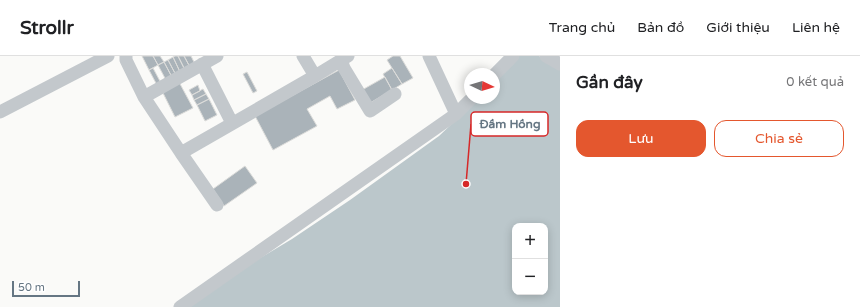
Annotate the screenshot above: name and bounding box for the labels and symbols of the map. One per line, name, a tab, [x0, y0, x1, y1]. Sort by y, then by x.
north arrow	[464, 68, 500, 104]
callout: Đầm Hồng	[471, 112, 548, 136]
text: Đầm Hồng	[479, 117, 540, 132]
scale bar	[12, 279, 80, 298]

